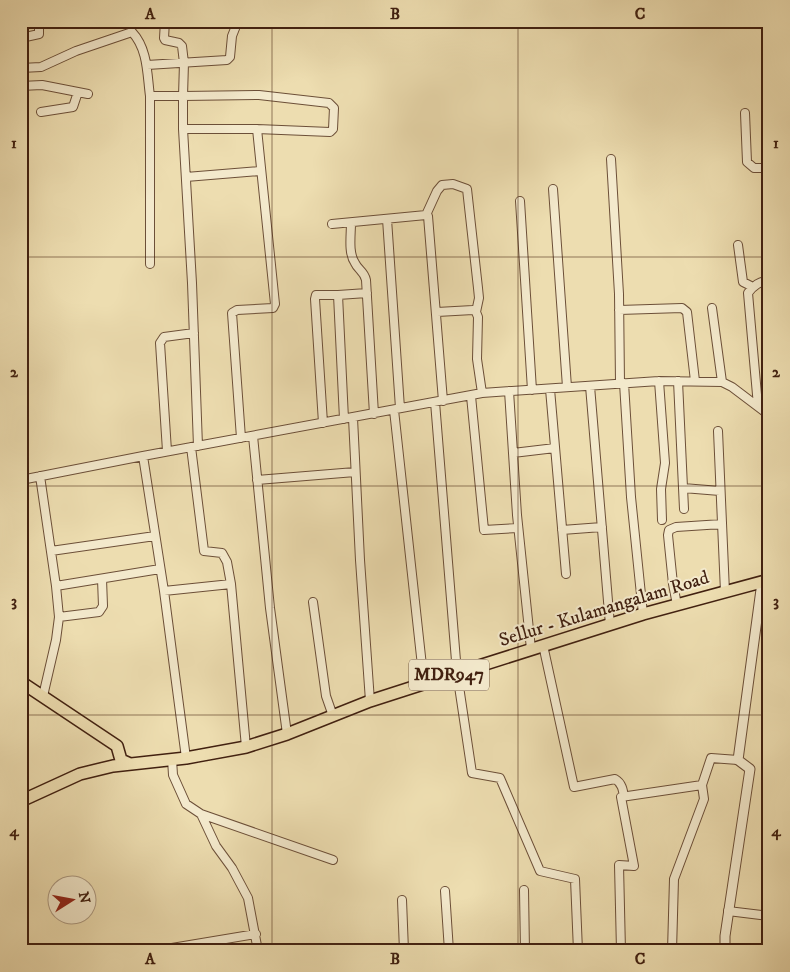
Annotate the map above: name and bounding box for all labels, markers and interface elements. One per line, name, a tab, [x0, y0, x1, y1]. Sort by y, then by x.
text: A	[144, 4, 156, 24]
text: B	[390, 4, 400, 24]
text: C	[635, 4, 645, 24]
text: 1	[11, 133, 17, 153]
text: 1	[773, 133, 779, 153]
text: 2	[10, 362, 19, 382]
text: 2	[772, 362, 781, 382]
street label: Sellur - Kulamangalam Road	[496, 566, 712, 652]
text: 3	[11, 591, 17, 611]
text: 3	[773, 591, 779, 611]
road number: MDR947	[409, 660, 489, 690]
text: 4	[8, 821, 19, 841]
text: 4	[770, 821, 781, 841]
north arrow	[48, 874, 98, 924]
text: N	[74, 890, 94, 906]
text: A	[144, 949, 156, 969]
text: B	[390, 949, 400, 969]
text: C	[635, 949, 645, 969]

